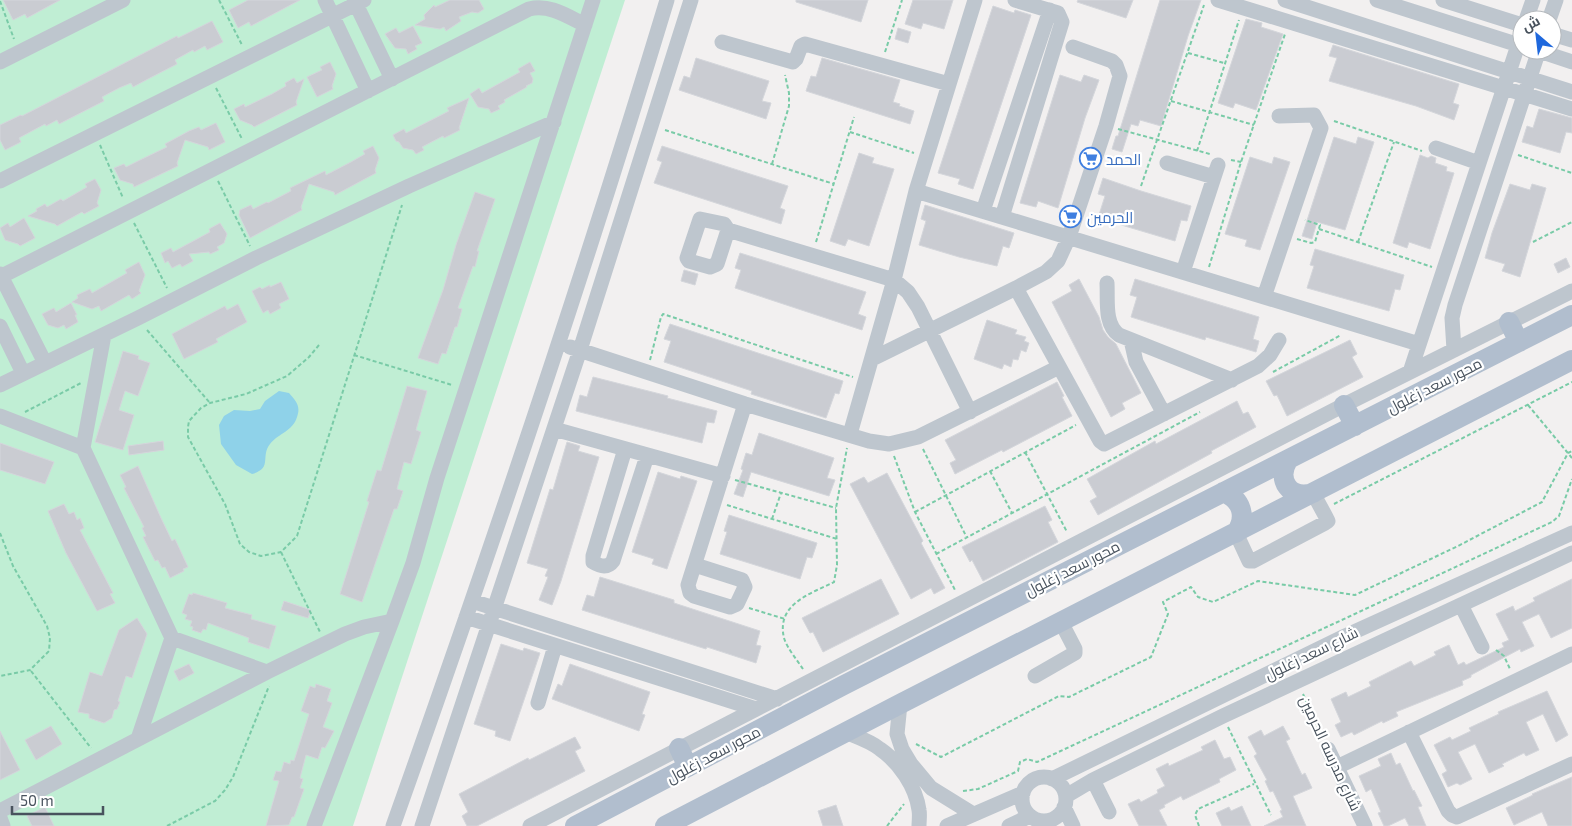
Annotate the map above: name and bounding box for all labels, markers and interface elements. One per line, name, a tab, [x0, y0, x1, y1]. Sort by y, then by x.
north arrow	[1512, 10, 1562, 60]
text: ش	[1519, 11, 1543, 36]
supermarket icon: الحمد	[1078, 147, 1102, 171]
place label: الحمد	[1106, 150, 1141, 168]
supermarket icon: الحرمين	[1059, 205, 1083, 229]
place label: الحرمين	[1087, 208, 1133, 228]
street label: محور سعد زغلول	[1384, 353, 1485, 418]
street label: محور سعد زغلول	[1022, 536, 1123, 601]
street label: شارع سعد زغلول	[1261, 623, 1362, 686]
street label: شارع مدرسه الحرمين	[1294, 693, 1365, 815]
street label: محور سعد زغلول	[663, 722, 764, 787]
scale bar	[12, 784, 104, 816]
text: 50 m	[20, 791, 54, 809]

